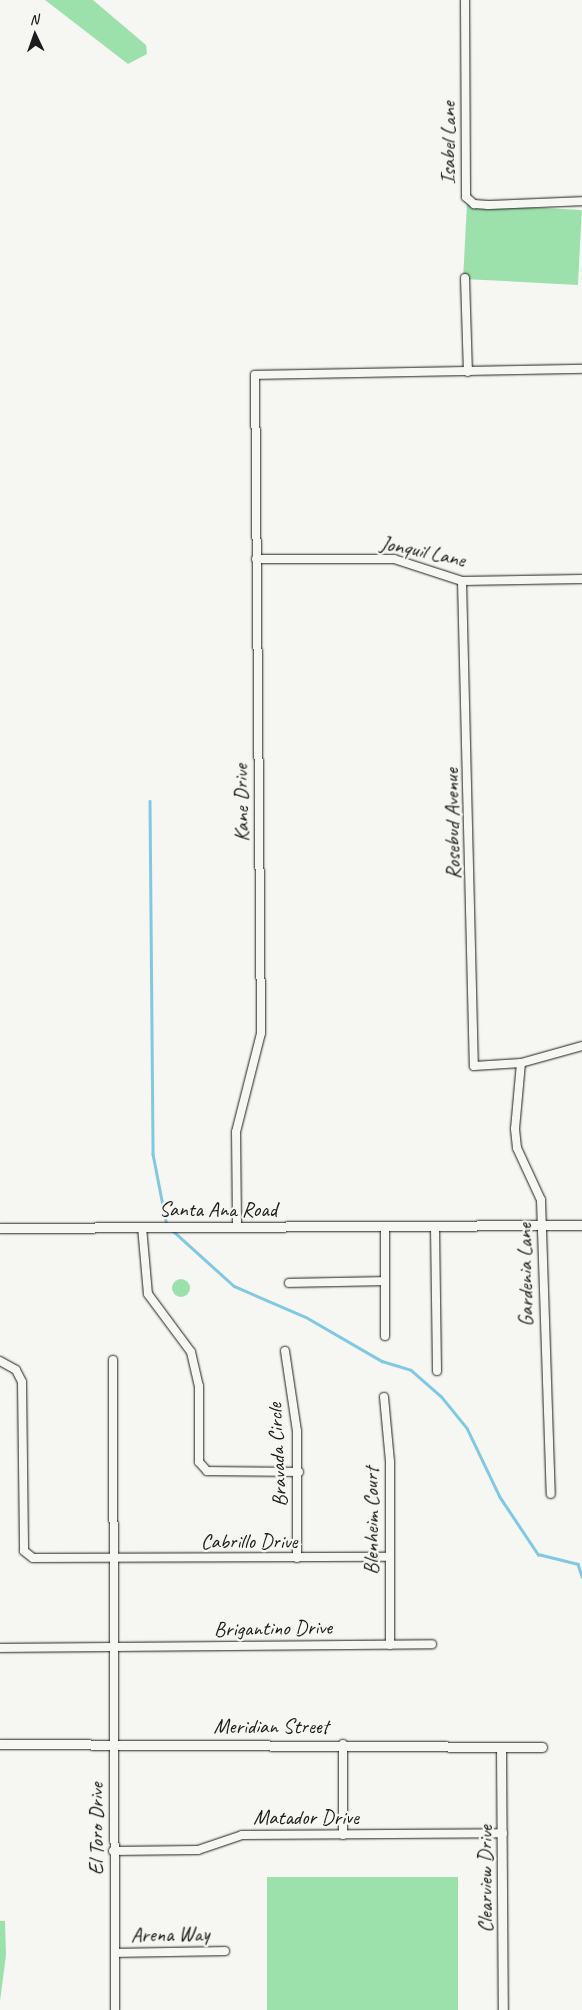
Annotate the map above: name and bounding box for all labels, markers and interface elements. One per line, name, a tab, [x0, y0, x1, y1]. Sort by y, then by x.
north arrow	[10, 10, 60, 60]
text: N	[29, 11, 39, 28]
street label: Isabel Lane	[435, 101, 461, 185]
street label: Jonquil Lane	[378, 530, 468, 572]
street label: Kane Drive	[228, 764, 254, 842]
street label: Rosebud Avenue	[438, 768, 466, 880]
street label: Santa Ana Road	[159, 1196, 277, 1222]
street label: Gardenia Lane	[511, 1223, 539, 1327]
street label: Bravada Circle	[262, 1402, 292, 1508]
street label: Blenheim Court	[358, 1467, 384, 1575]
street label: Cabrillo Drive	[200, 1528, 298, 1554]
street label: Brigantino Drive	[214, 1614, 332, 1642]
street label: Meridian Street	[213, 1713, 329, 1739]
street label: El Toro Drive	[83, 1783, 109, 1875]
street label: Matador Drive	[253, 1804, 359, 1830]
street label: Clearview Drive	[472, 1825, 498, 1933]
street label: Arena Way	[130, 1921, 210, 1947]

